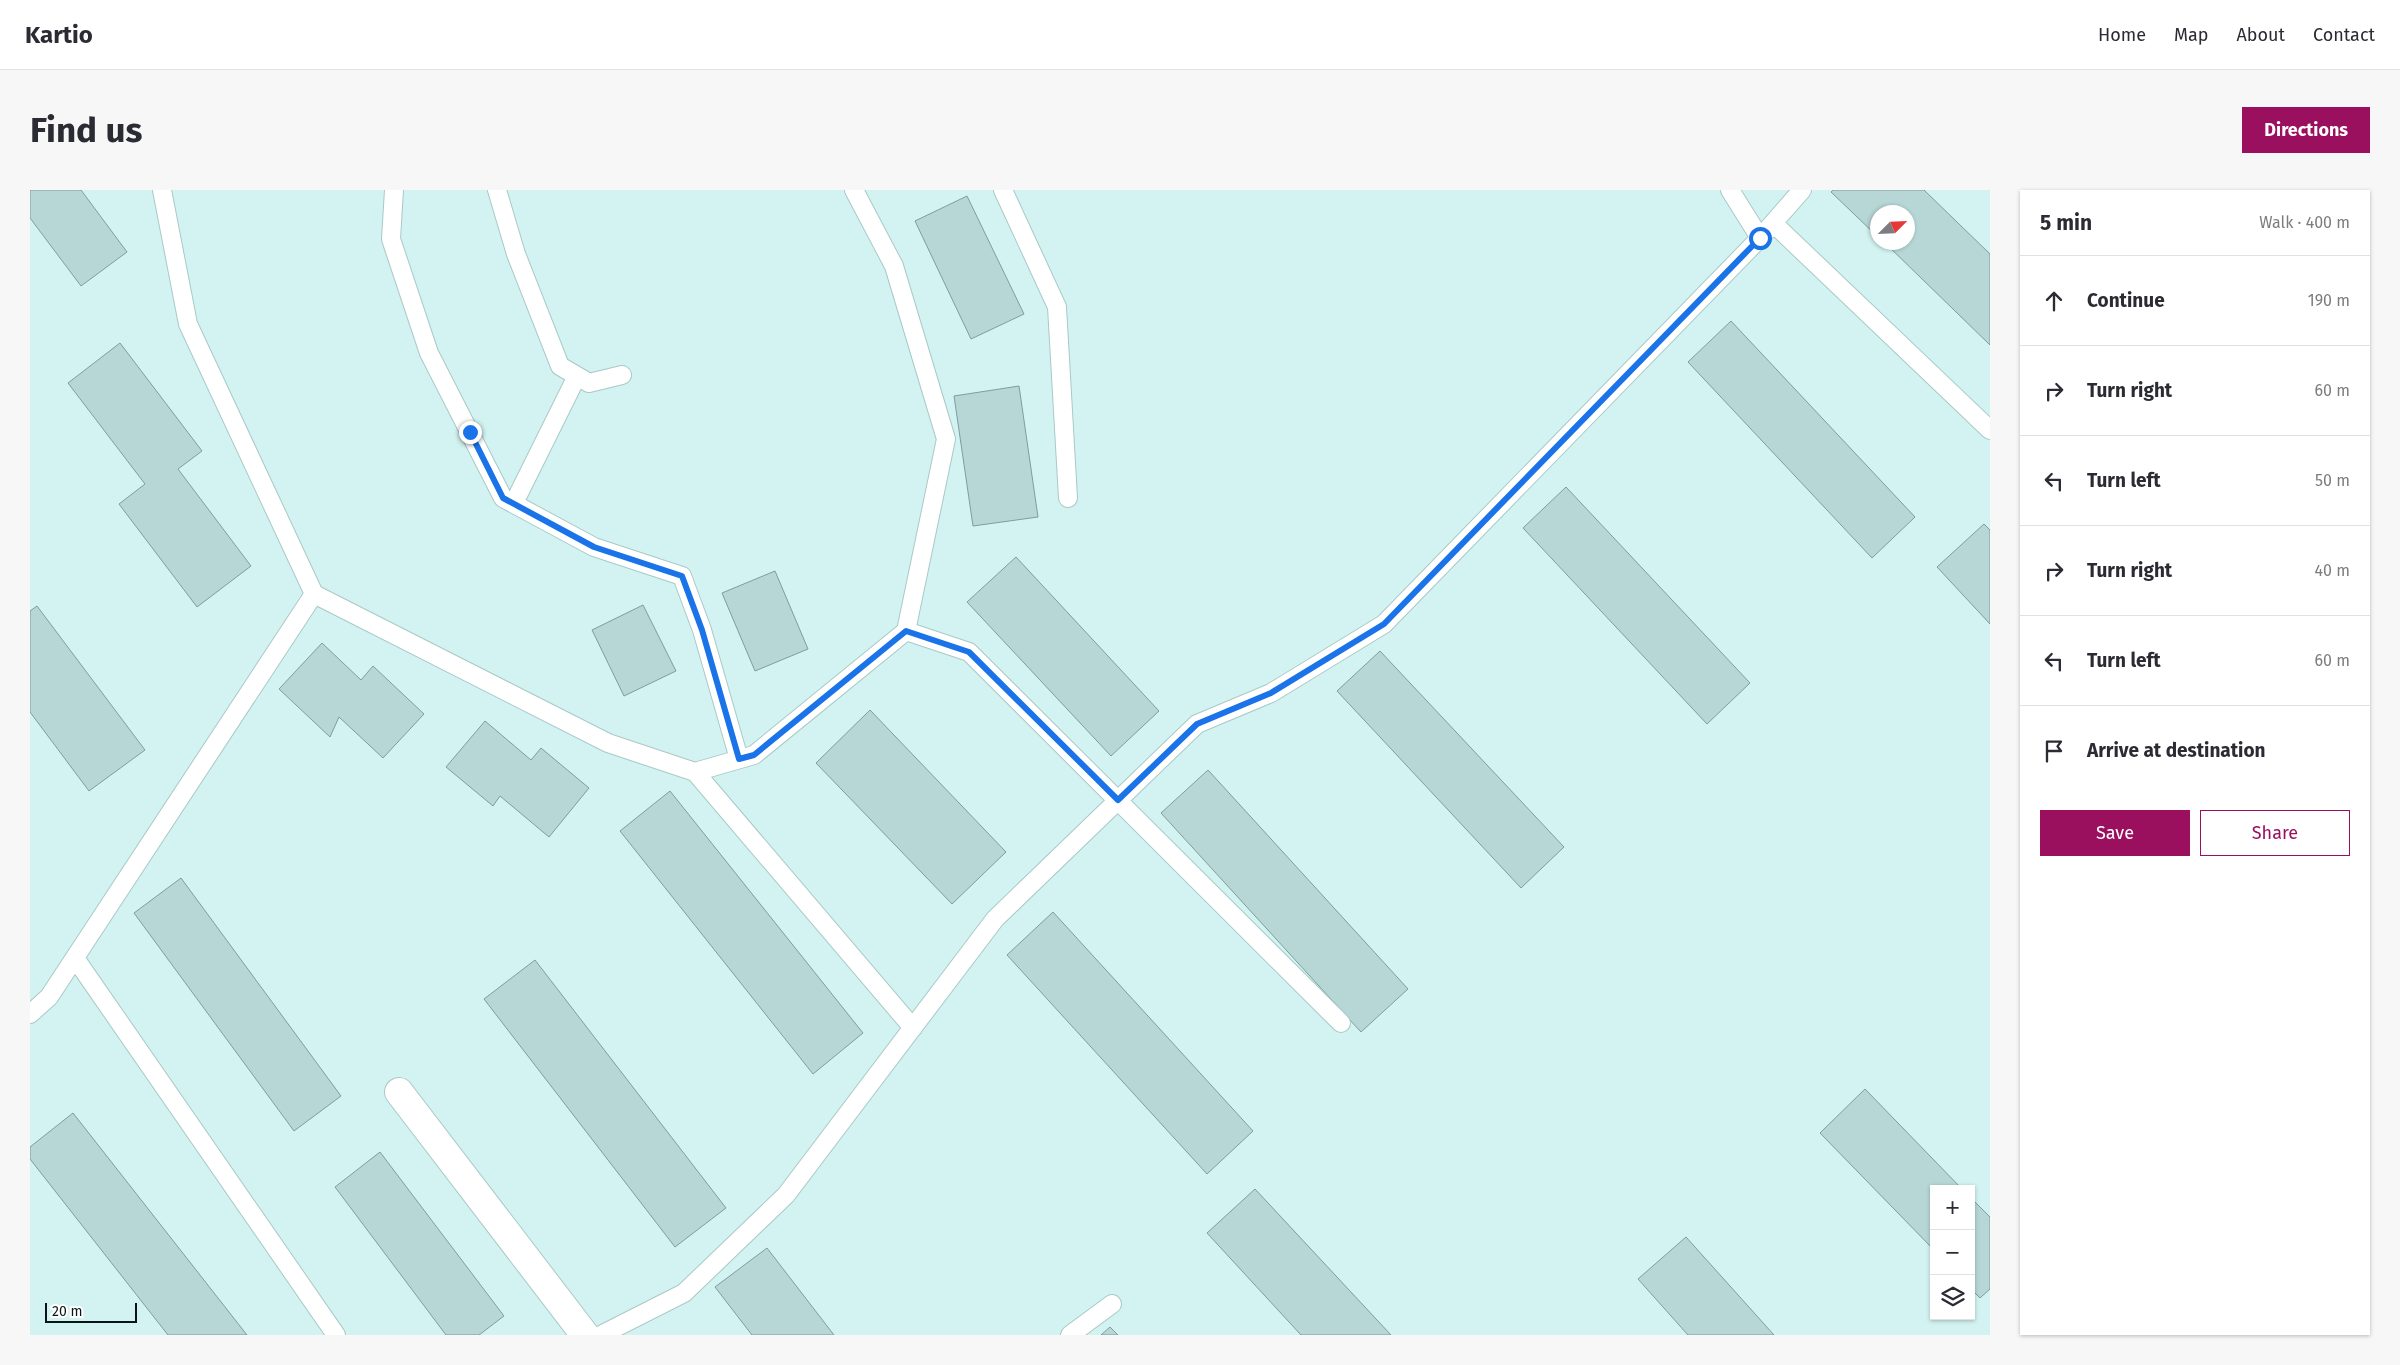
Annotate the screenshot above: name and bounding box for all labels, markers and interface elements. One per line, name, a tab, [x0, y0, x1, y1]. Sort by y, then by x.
text: Kartio	[25, 21, 93, 49]
text: Home	[2098, 24, 2146, 46]
text: Map	[2174, 24, 2208, 46]
text: About	[2236, 24, 2285, 46]
text: Contact	[2313, 24, 2375, 46]
button: Directions	[2242, 107, 2370, 153]
text: Find us	[30, 109, 142, 151]
north arrow	[1870, 205, 1915, 250]
text: 5 min	[2040, 210, 2092, 236]
text: Walk · 400 m	[2259, 213, 2350, 232]
route start	[1749, 227, 1772, 250]
icon: ahead	[2040, 287, 2068, 315]
text: Continue	[2087, 289, 2165, 312]
text: 190 m	[2308, 291, 2350, 310]
icon: right	[2040, 377, 2068, 405]
text: Turn right	[2087, 379, 2172, 402]
text: 60 m	[2315, 381, 2350, 400]
route end	[459, 421, 482, 444]
icon: left	[2040, 467, 2068, 495]
text: Turn left	[2087, 469, 2161, 492]
text: 50 m	[2315, 471, 2350, 490]
icon: right	[2040, 557, 2068, 585]
text: Turn right	[2087, 559, 2172, 582]
text: 40 m	[2315, 561, 2350, 580]
icon: left	[2040, 647, 2068, 675]
text: Turn left	[2087, 649, 2161, 672]
text: 60 m	[2315, 651, 2350, 670]
icon: arrive	[2040, 737, 2068, 765]
text: Arrive at destination	[2087, 739, 2266, 762]
button: Save	[2040, 810, 2190, 856]
button: Share	[2200, 810, 2350, 856]
map controls	[1930, 1185, 1975, 1320]
button: +	[1930, 1185, 1975, 1230]
button: −	[1930, 1230, 1975, 1275]
button: layers	[1930, 1275, 1975, 1320]
scale bar	[45, 1300, 138, 1323]
text: 20 m	[52, 1303, 82, 1320]

